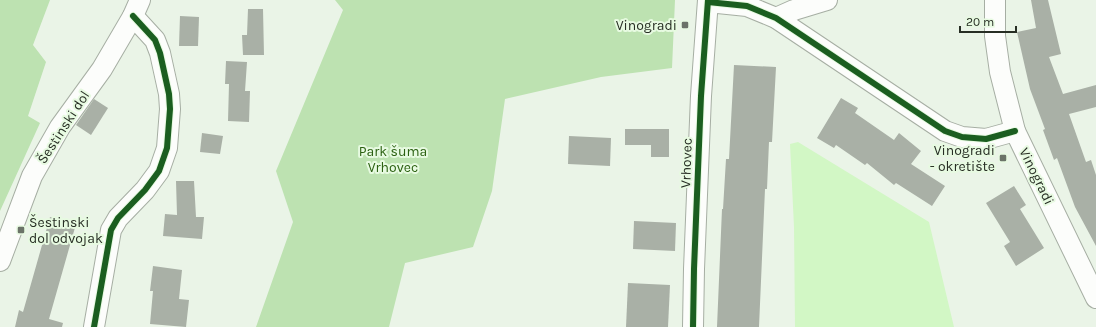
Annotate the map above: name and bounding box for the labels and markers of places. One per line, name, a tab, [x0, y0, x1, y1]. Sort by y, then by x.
place label: Vinogradi	[616, 17, 677, 34]
marker: Vinogradi	[680, 20, 690, 30]
place label: Vinogradi - okretište	[930, 142, 995, 175]
marker: Vinogradi - okretište	[998, 153, 1008, 163]
place label: Šestinski dol odvojak	[29, 214, 103, 247]
marker: Šestinski dol odvojak	[16, 225, 26, 235]

